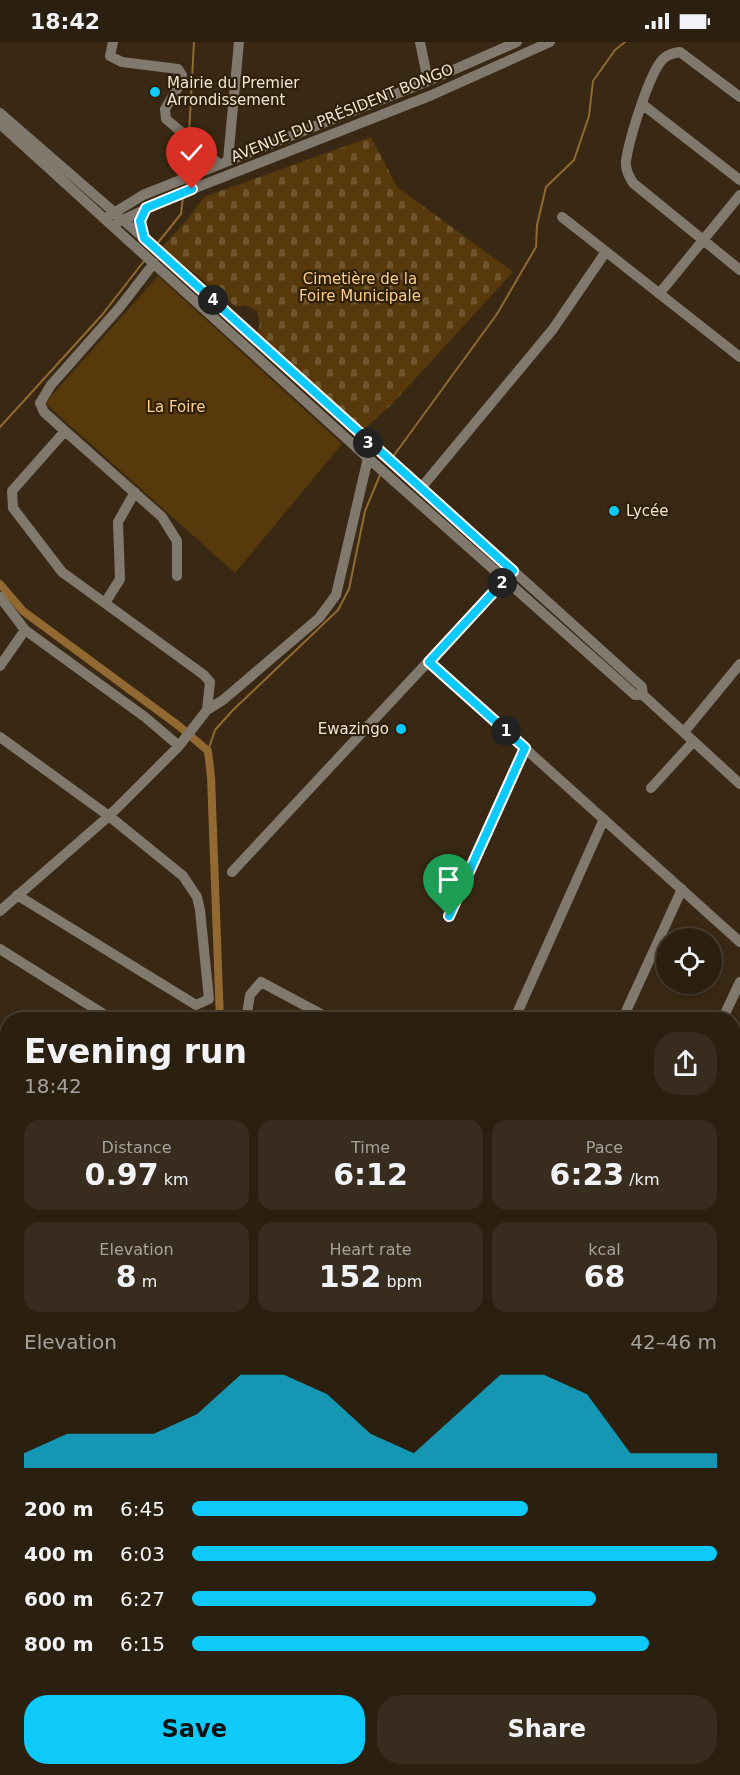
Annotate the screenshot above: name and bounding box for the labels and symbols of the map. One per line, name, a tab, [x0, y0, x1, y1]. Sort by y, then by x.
street label: AVENUE DU PRÉSIDENT BONGO	[228, 59, 456, 166]
place label: Mairie du Premier Arrondissement	[167, 74, 300, 109]
marker: Mairie du Premier Arrondissement	[148, 85, 162, 99]
pin	[166, 127, 217, 189]
park label: Cimetière de la Foire Municipale	[299, 270, 421, 305]
pin: 4	[198, 285, 228, 315]
park label: La Foire	[147, 398, 205, 416]
pin: 3	[353, 428, 383, 458]
place label: Lycée	[626, 502, 669, 520]
marker: Lycée	[607, 504, 621, 518]
pin: 2	[487, 568, 517, 598]
pin: 1	[491, 716, 521, 746]
place label: Ewazingo	[318, 720, 389, 738]
marker: Ewazingo	[394, 722, 408, 736]
pin	[423, 854, 474, 916]

